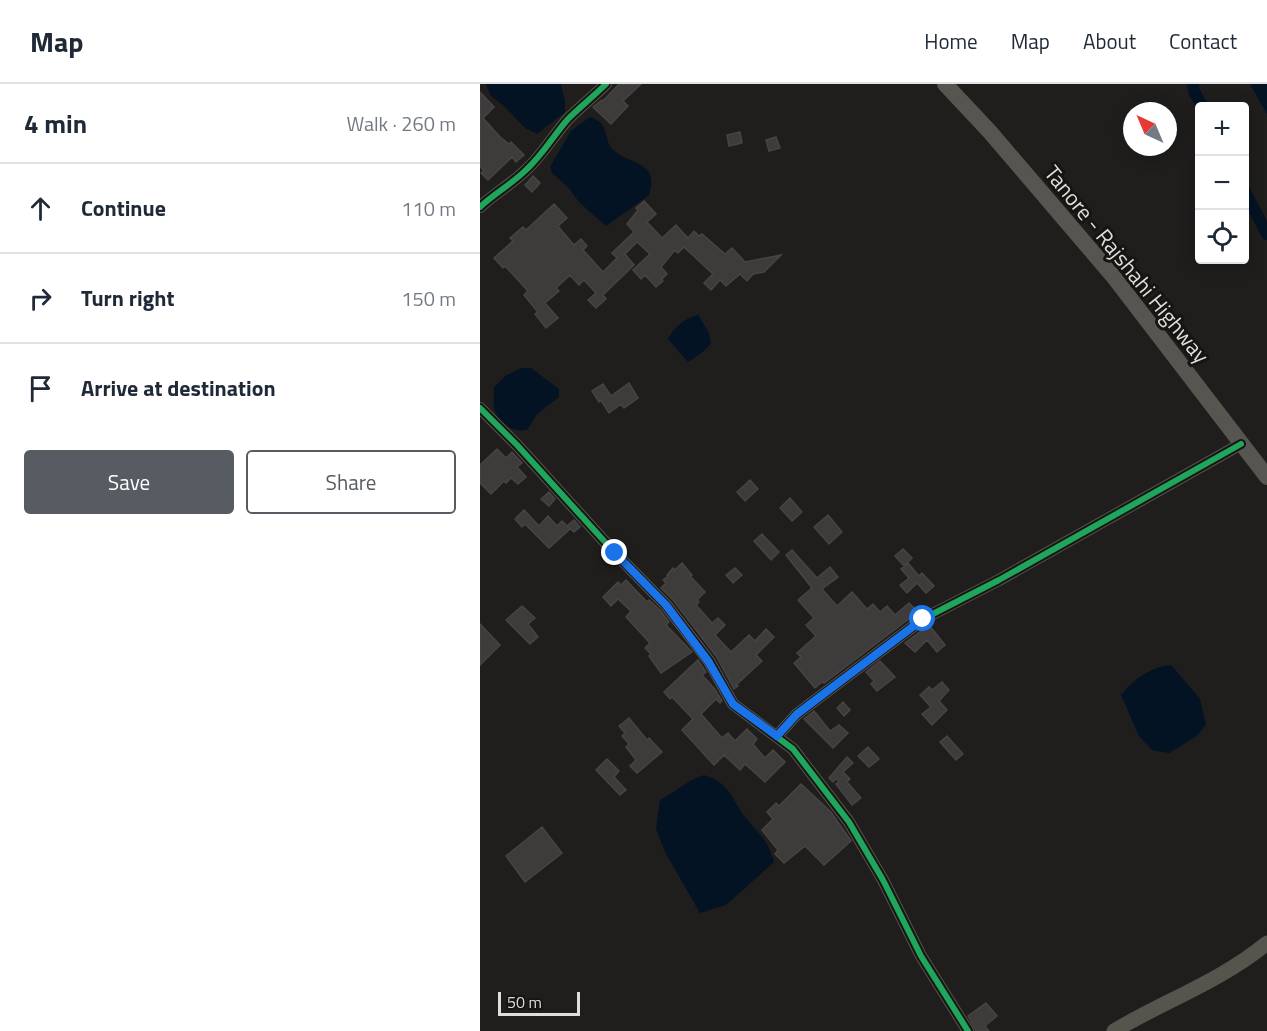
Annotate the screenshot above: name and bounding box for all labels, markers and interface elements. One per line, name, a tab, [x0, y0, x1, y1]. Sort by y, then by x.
text: Map	[30, 20, 84, 63]
text: Home	[924, 25, 978, 57]
text: Map	[1011, 25, 1050, 57]
text: About	[1083, 25, 1136, 57]
text: Contact	[1169, 25, 1237, 57]
north arrow	[1123, 102, 1177, 156]
map controls	[1195, 102, 1249, 264]
button: +	[1195, 102, 1249, 156]
text: 4 min	[24, 104, 87, 143]
text: Walk · 260 m	[347, 108, 456, 139]
button: −	[1195, 156, 1249, 210]
street label: Tanore - Rajshahi Highway	[1036, 157, 1218, 371]
text: Continue	[81, 191, 166, 225]
icon: ahead	[24, 192, 57, 225]
text: 110 m	[401, 193, 456, 224]
button: locate	[1195, 210, 1249, 264]
text: Turn right	[81, 281, 175, 315]
icon: right	[24, 282, 57, 315]
text: 150 m	[401, 283, 456, 314]
text: Arrive at destination	[81, 371, 276, 405]
icon: arrive	[24, 372, 57, 405]
button: Save	[24, 450, 234, 514]
button: Share	[246, 450, 456, 514]
route end	[601, 539, 627, 565]
route start	[909, 605, 935, 631]
scale bar	[498, 989, 580, 1016]
text: 50 m	[507, 990, 542, 1014]

